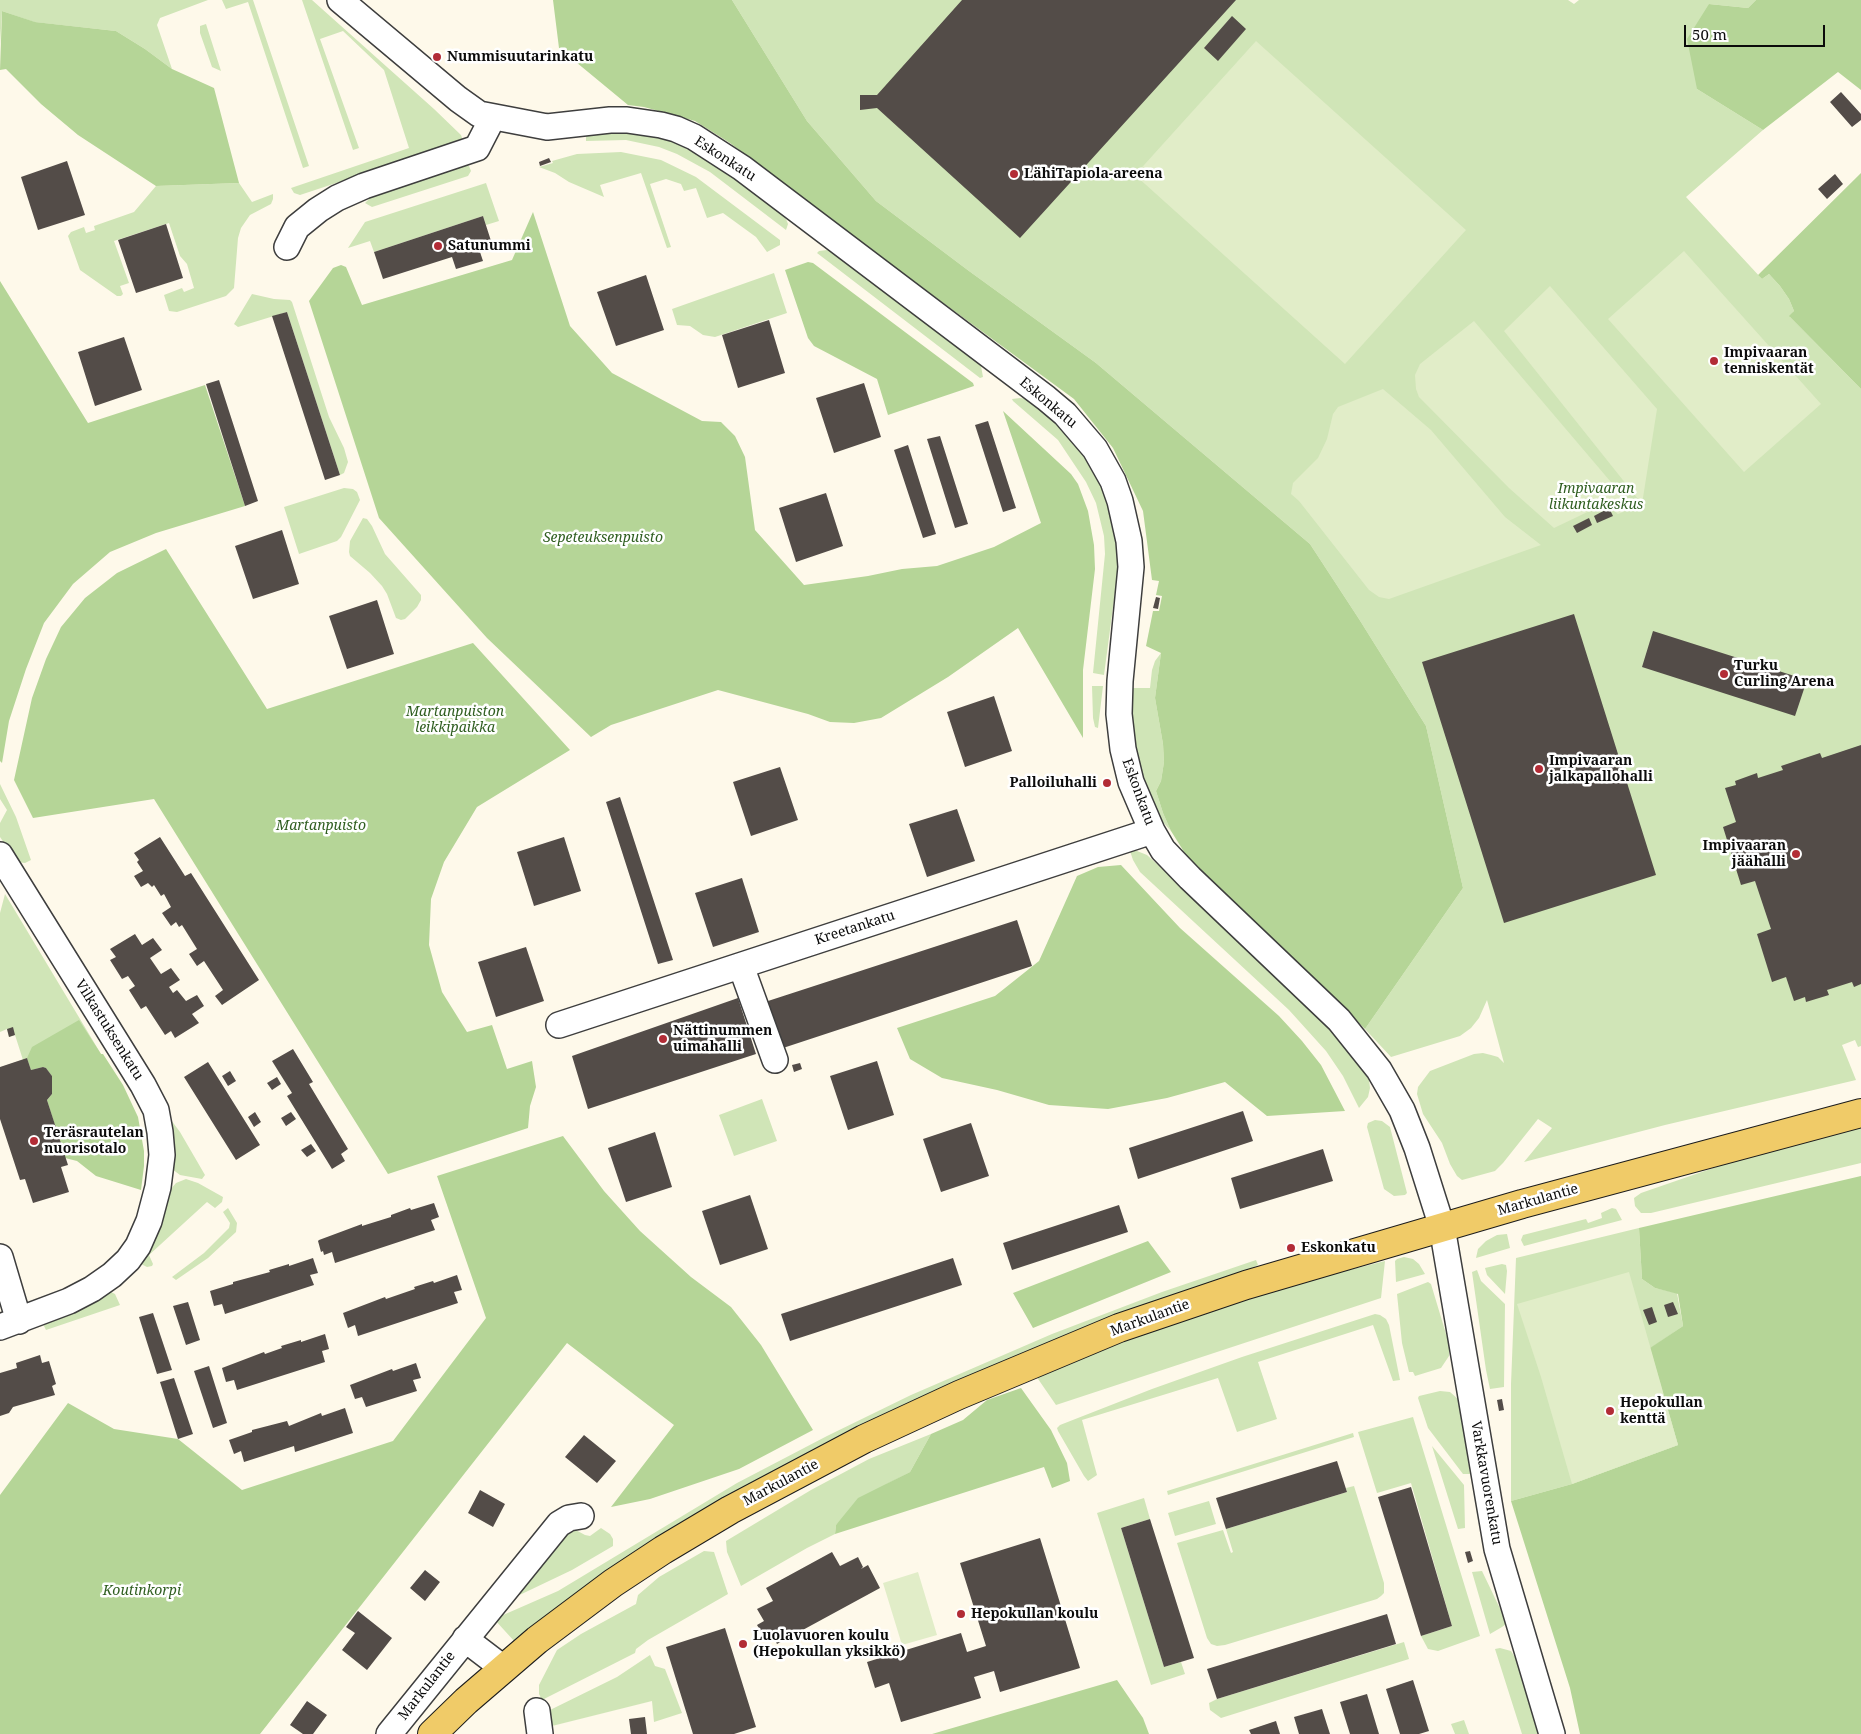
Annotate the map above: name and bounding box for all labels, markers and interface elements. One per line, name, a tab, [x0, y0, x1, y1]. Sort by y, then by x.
scale bar	[1686, 15, 1827, 47]
text: 50 m	[1692, 24, 1727, 44]
place label: Nummisuutarinkatu	[447, 49, 593, 65]
marker: Nummisuutarinkatu	[431, 51, 443, 63]
street label: Eskonkatu	[691, 133, 759, 185]
place label: LähiTapiola-areena	[1024, 166, 1163, 182]
marker: LähiTapiola-areena	[1008, 168, 1020, 180]
place label: Satunummi	[448, 238, 531, 254]
marker: Satunummi	[432, 240, 444, 252]
place label: Impivaaran tenniskentät	[1724, 345, 1814, 378]
marker: Impivaaran tenniskentät	[1708, 355, 1720, 367]
street label: Eskonkatu	[1016, 374, 1080, 432]
park label: Impivaaran liikuntakeskus	[1549, 481, 1643, 514]
park label: Sepeteuksenpuisto	[543, 530, 663, 546]
place label: Turku Curling Arena	[1734, 658, 1834, 690]
marker: Turku Curling Arena	[1718, 668, 1730, 680]
park label: Martanpuiston leikkipaikka	[406, 704, 504, 736]
place label: Impivaaran jalkapallohalli	[1549, 753, 1653, 786]
street label: Eskonkatu	[1118, 756, 1158, 828]
marker: Impivaaran jalkapallohalli	[1533, 763, 1545, 775]
place label: Palloiluhalli	[1010, 775, 1097, 791]
marker: Palloiluhalli	[1101, 777, 1113, 789]
park label: Martanpuisto	[276, 818, 366, 834]
place label: Impivaaran jäähalli	[1703, 838, 1786, 870]
marker: Impivaaran jäähalli	[1790, 848, 1802, 860]
street label: Kreetankatu	[813, 907, 897, 949]
street label: Vilkastuksenkatu	[71, 977, 147, 1083]
place label: Nättinummen uimahalli	[673, 1023, 772, 1056]
marker: Nättinummen uimahalli	[657, 1033, 669, 1045]
place label: Teräsrautelan nuorisotalo	[44, 1125, 144, 1158]
marker: Teräsrautelan nuorisotalo	[28, 1135, 40, 1147]
street label: Markulantie	[1496, 1181, 1580, 1219]
place label: Eskonkatu	[1301, 1240, 1376, 1256]
marker: Eskonkatu	[1285, 1242, 1297, 1254]
street label: Markulantie	[1108, 1296, 1192, 1340]
place label: Hepokullan kenttä	[1620, 1395, 1703, 1428]
marker: Hepokullan kenttä	[1604, 1405, 1616, 1417]
street label: Varkkavuorenkatu	[1467, 1420, 1505, 1546]
street label: Markulantie	[740, 1456, 822, 1510]
park label: Koutinkorpi	[103, 1583, 181, 1599]
place label: Hepokullan koulu	[971, 1606, 1098, 1622]
marker: Hepokullan koulu	[955, 1608, 967, 1620]
place label: Luolavuoren koulu (Hepokullan yksikkö)	[753, 1628, 906, 1660]
marker: Luolavuoren koulu (Hepokullan yksikkö)	[737, 1638, 749, 1650]
street label: Markulantie	[395, 1648, 459, 1724]

